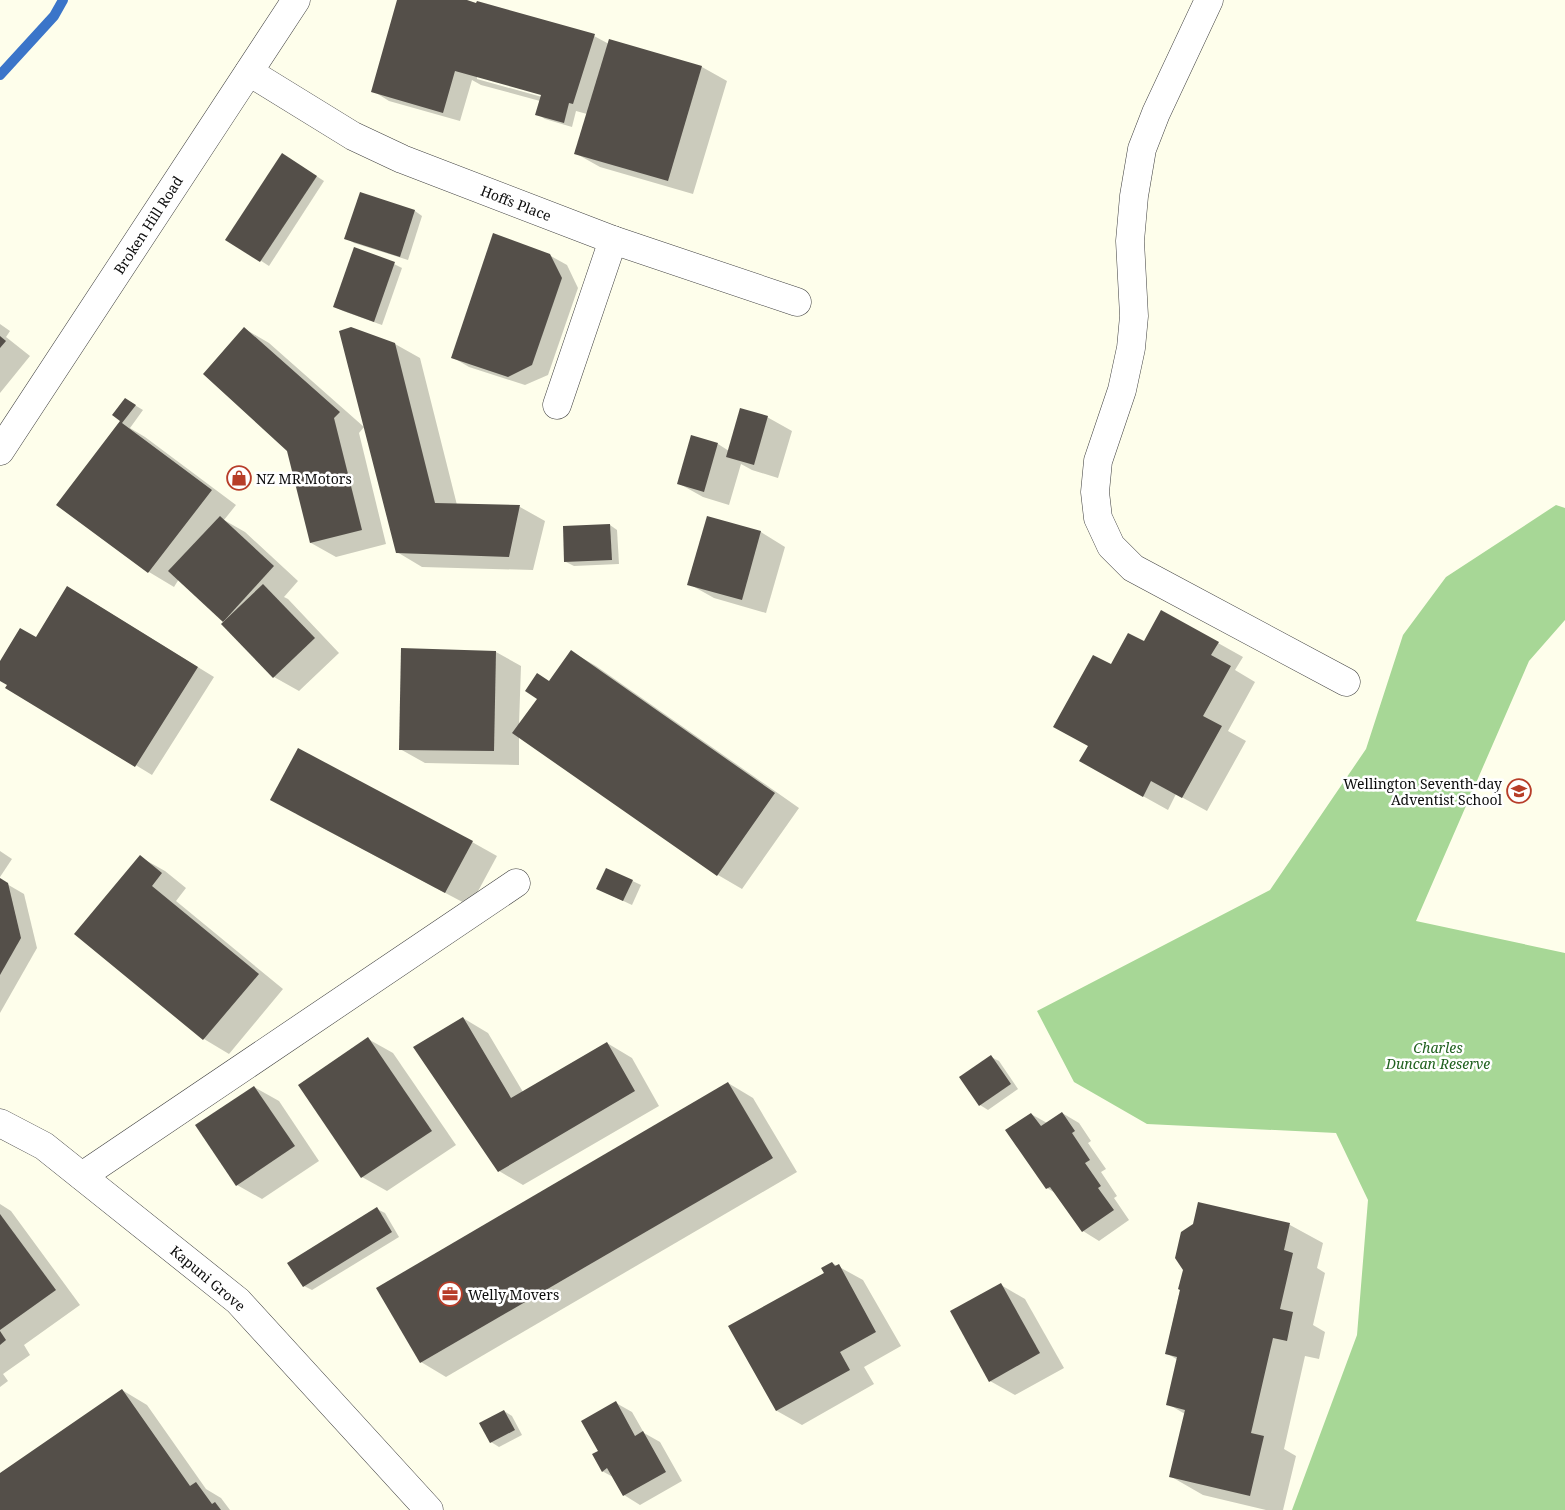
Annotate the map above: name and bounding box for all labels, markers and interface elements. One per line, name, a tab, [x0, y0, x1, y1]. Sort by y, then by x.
street label: Broken Hill Road	[109, 172, 187, 278]
street label: Hoffs Place	[478, 181, 554, 225]
shop icon: NZ MR Motors	[226, 465, 252, 491]
place label: NZ MR Motors	[256, 469, 352, 488]
place label: Wellington Seventh-day Adventist School	[1343, 774, 1503, 809]
school or university icon: Wellington Seventh-day Adventist School	[1506, 778, 1532, 804]
park label: Charles Duncan Reserve	[1385, 1038, 1490, 1073]
street label: Kapuni Grove	[166, 1241, 250, 1315]
office icon: Welly Movers	[437, 1281, 463, 1307]
place label: Welly Movers	[468, 1285, 559, 1304]

